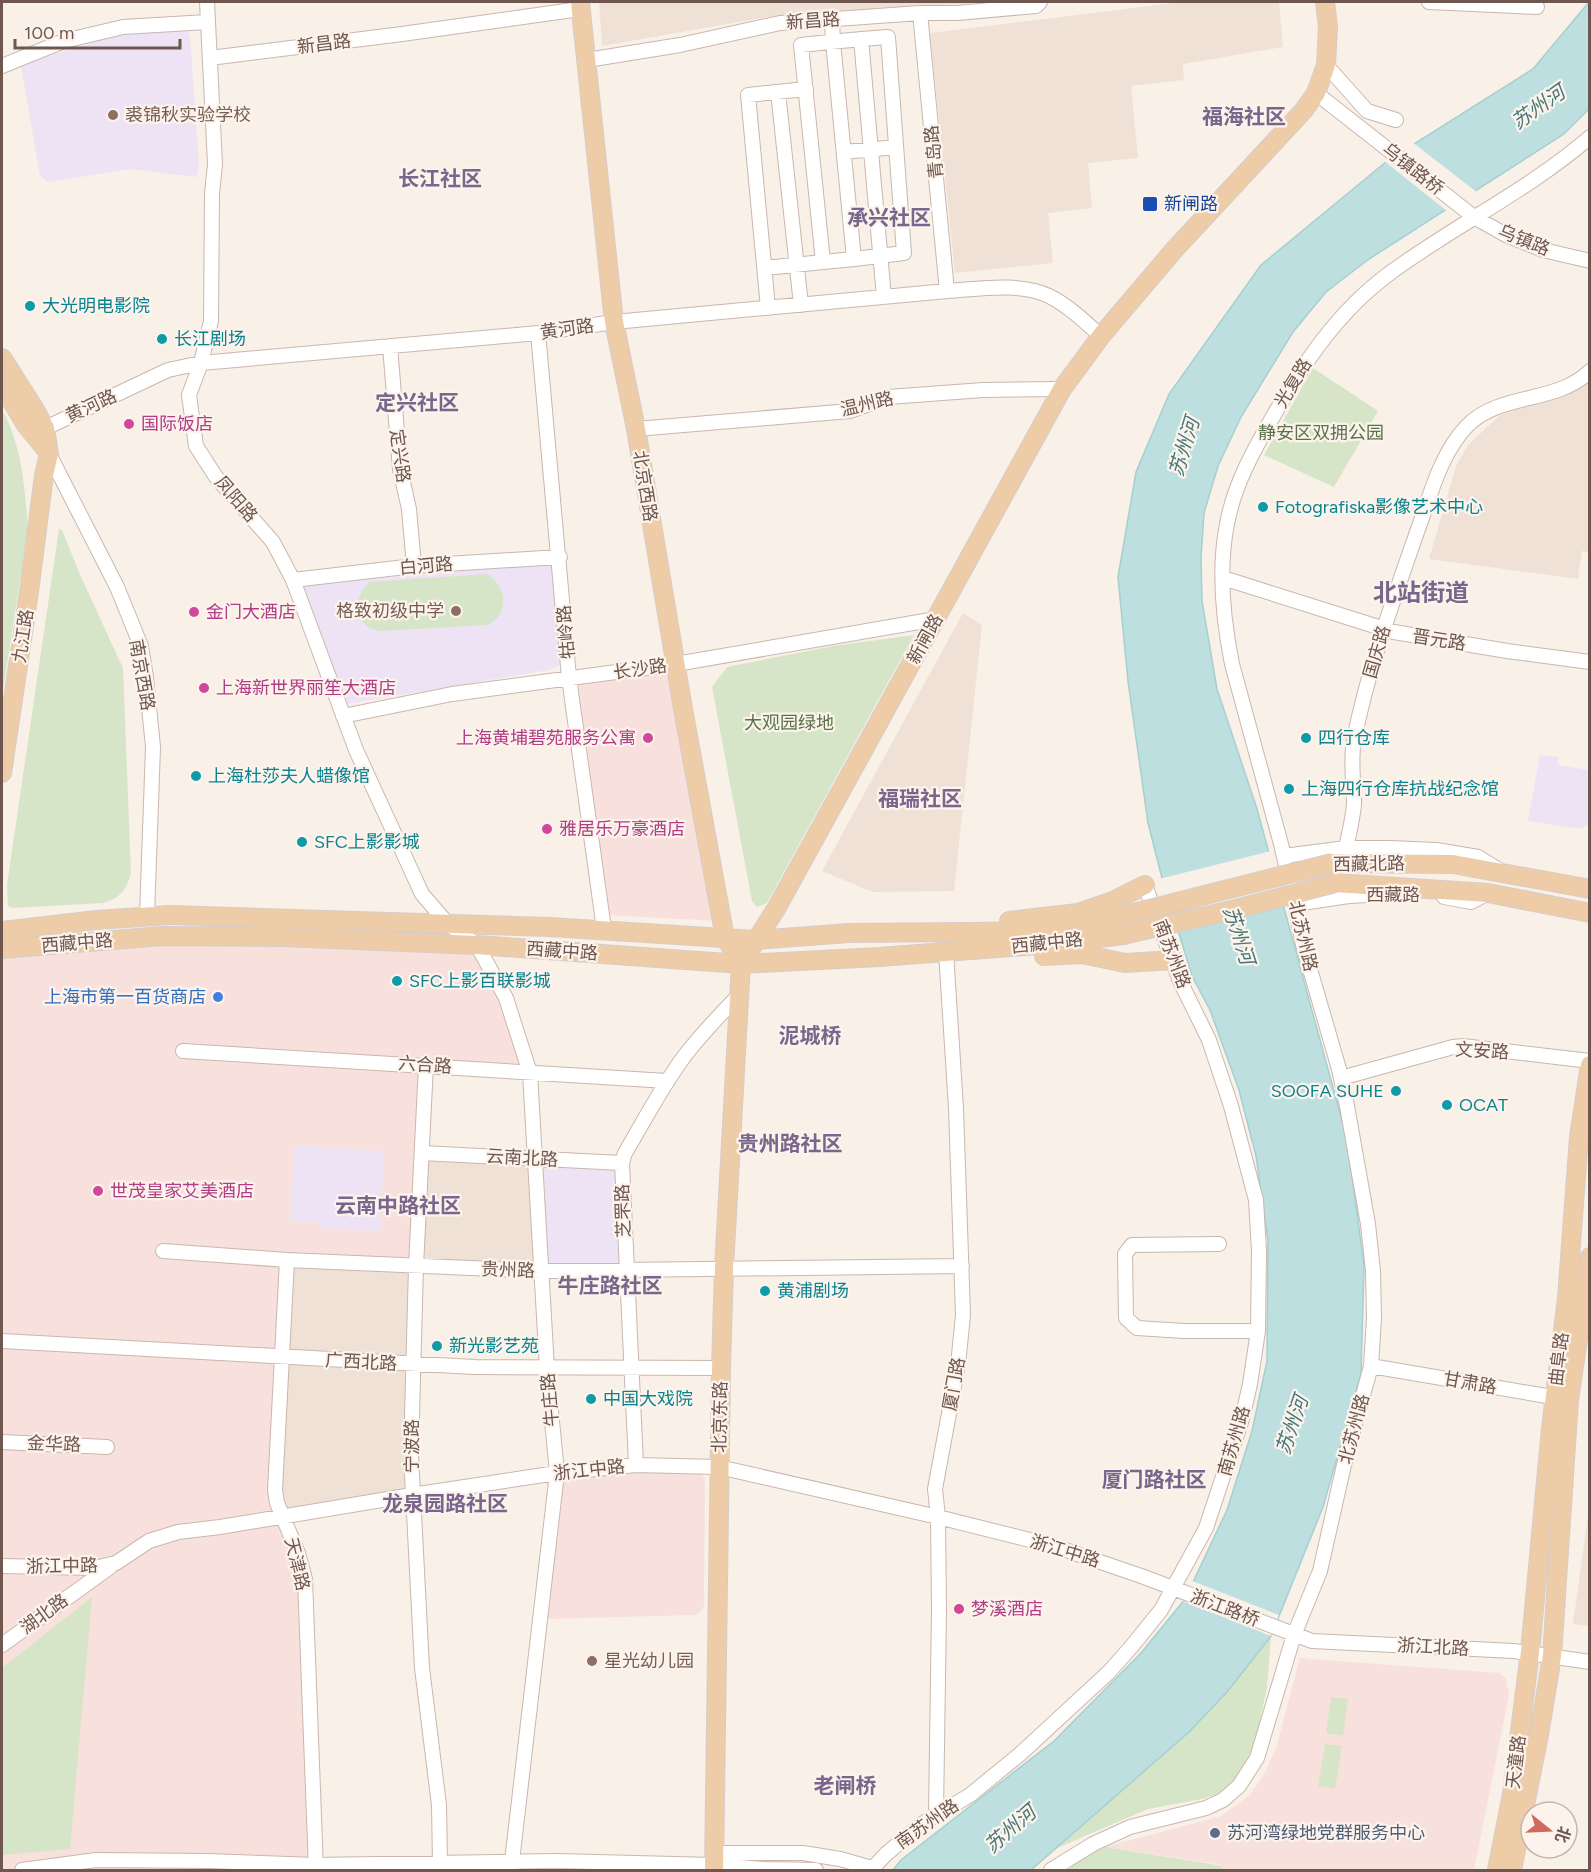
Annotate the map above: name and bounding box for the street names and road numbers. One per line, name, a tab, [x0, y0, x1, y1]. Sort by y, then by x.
street label: 新昌路	[785, 8, 841, 34]
street label: 新昌路	[296, 30, 352, 58]
street label: 青岛路	[920, 124, 948, 180]
street label: 乌镇路桥	[1378, 138, 1448, 200]
street label: 乌镇路	[1495, 220, 1553, 260]
street label: 黄河路	[539, 314, 595, 344]
street label: 光复路	[1270, 354, 1316, 412]
street label: 黄河路	[62, 385, 120, 427]
street label: 温州路	[838, 387, 896, 421]
street label: 定兴路	[385, 428, 415, 484]
street label: 北京西路	[629, 449, 661, 523]
street label: 凤阳路	[210, 471, 262, 527]
street label: 白河路	[398, 553, 454, 579]
street label: 牯岭路	[553, 604, 579, 660]
street label: 九江路	[8, 608, 38, 664]
street label: 新闸路	[902, 610, 948, 668]
street label: 国庆路	[1359, 623, 1395, 681]
street label: 晋元路	[1411, 625, 1467, 655]
street label: 南京西路	[125, 638, 159, 712]
street label: 长沙路	[612, 654, 668, 684]
street label: 西藏北路	[1333, 852, 1405, 876]
street label: 西藏路	[1366, 884, 1420, 906]
street label: 北苏州路	[1284, 898, 1322, 974]
street label: 南苏州路	[1149, 916, 1195, 992]
street label: 西藏中路	[1010, 928, 1084, 958]
street label: 西藏中路	[40, 929, 114, 957]
street label: 西藏中路	[525, 938, 599, 964]
street label: 文安路	[1454, 1039, 1510, 1063]
street label: 六合路	[397, 1052, 453, 1078]
street label: 云南北路	[485, 1145, 559, 1171]
street label: 芝罘路	[611, 1184, 635, 1238]
street label: 贵州路	[481, 1258, 535, 1282]
street label: 曲阜路	[1545, 1331, 1573, 1387]
street label: 广西北路	[324, 1349, 398, 1375]
street label: 厦门路	[938, 1356, 970, 1412]
street label: 甘肃路	[1442, 1367, 1498, 1399]
street label: 牛庄路	[537, 1372, 563, 1428]
street label: 北京东路	[708, 1381, 732, 1453]
street label: 北苏州路	[1334, 1391, 1374, 1467]
street label: 南苏州路	[1214, 1403, 1254, 1479]
street label: 宁波路	[401, 1419, 423, 1473]
street label: 金华路	[27, 1432, 81, 1456]
street label: 浙江中路	[552, 1455, 626, 1485]
street label: 浙江中路	[1027, 1530, 1103, 1572]
street label: 天津路	[280, 1535, 314, 1593]
street label: 浙江中路	[26, 1554, 98, 1578]
street label: 浙江路桥	[1187, 1585, 1263, 1631]
street label: 湖北路	[16, 1589, 72, 1639]
street label: 浙江北路	[1396, 1634, 1470, 1660]
street label: 天潼路	[1502, 1734, 1530, 1790]
street label: 南苏州路	[891, 1794, 963, 1854]

